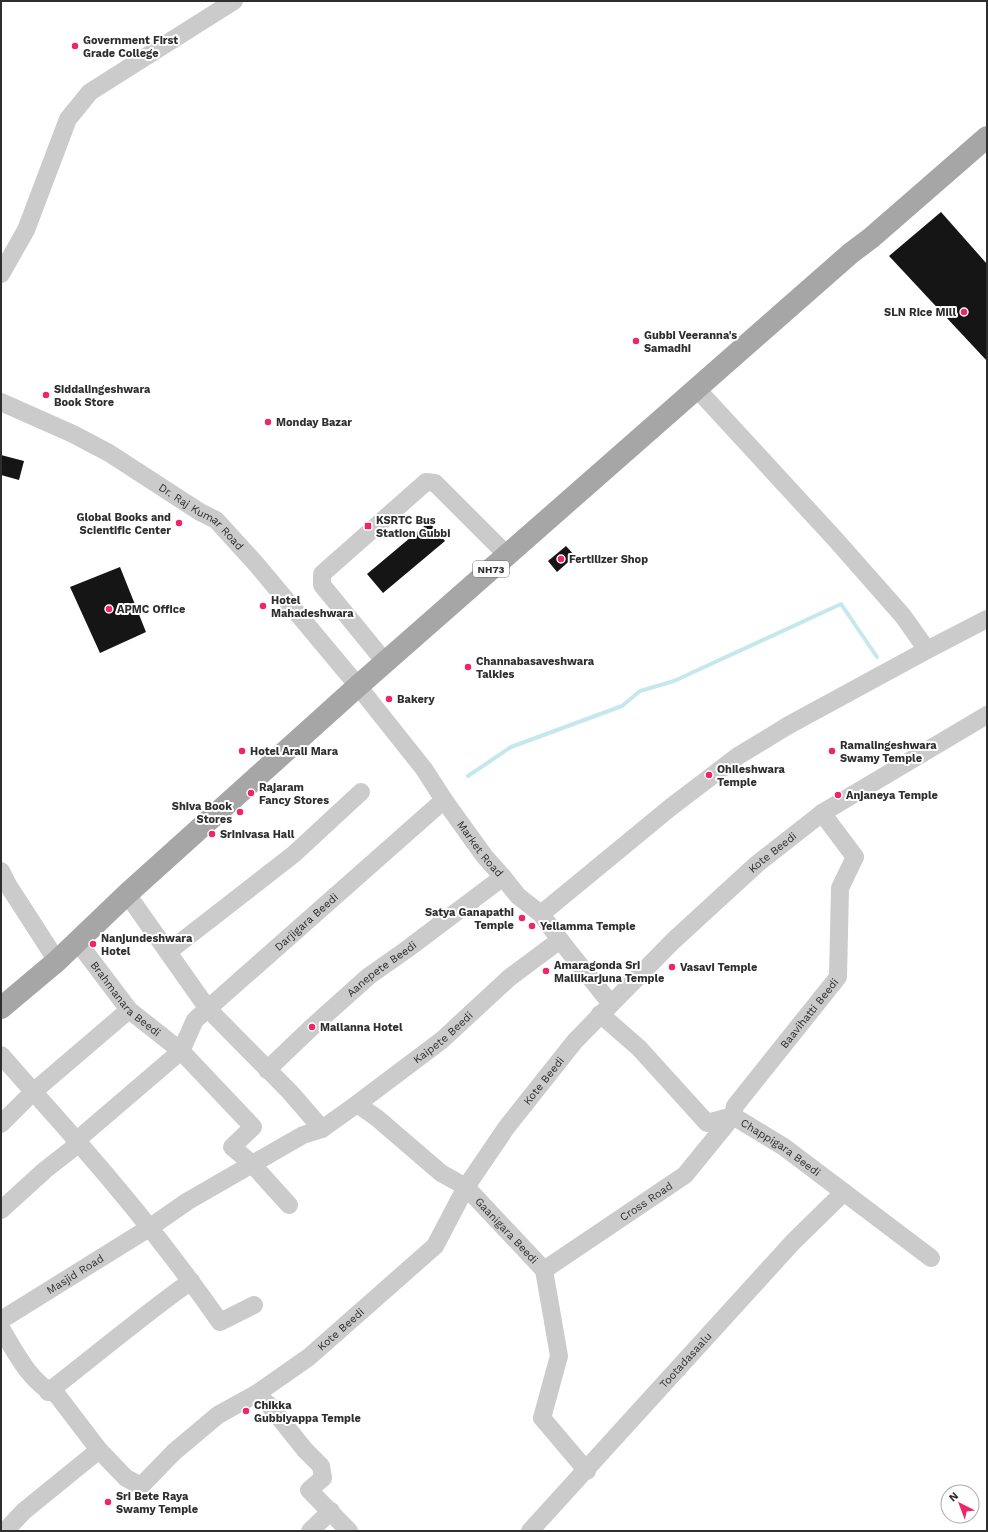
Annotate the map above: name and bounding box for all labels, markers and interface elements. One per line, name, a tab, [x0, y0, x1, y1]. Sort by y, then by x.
place label: Government First Grade College	[83, 34, 178, 60]
marker: Government First Grade College	[70, 41, 80, 51]
place label: SLN Rice Mill	[884, 306, 956, 319]
marker: SLN Rice Mill	[959, 307, 969, 317]
place label: Gubbi Veeranna's Samadhi	[644, 329, 737, 355]
marker: Gubbi Veeranna's Samadhi	[631, 336, 641, 346]
place label: Siddalingeshwara Book Store	[54, 383, 151, 409]
marker: Siddalingeshwara Book Store	[41, 390, 51, 400]
place label: Monday Bazar	[276, 416, 352, 429]
marker: Monday Bazar	[263, 417, 273, 427]
street label: Dr. Raj Kumar Road	[156, 481, 246, 553]
place label: Global Books and Scientific Center	[76, 511, 171, 537]
place label: KSRTC Bus Station Gubbi	[376, 514, 450, 540]
marker: Global Books and Scientific Center	[174, 518, 184, 528]
marker: KSRTC Bus Station Gubbi	[363, 521, 373, 531]
place label: Fertilizer Shop	[569, 553, 648, 566]
marker: Fertilizer Shop	[556, 554, 566, 564]
road number: NH73	[473, 561, 509, 577]
place label: Hotel Mahadeshwara	[271, 594, 354, 620]
marker: Hotel Mahadeshwara	[258, 601, 268, 611]
place label: APMC Office	[117, 603, 185, 616]
marker: APMC Office	[104, 604, 114, 614]
place label: Channabasaveshwara Talkies	[476, 655, 595, 681]
marker: Channabasaveshwara Talkies	[463, 662, 473, 672]
place label: Bakery	[397, 693, 436, 706]
marker: Bakery	[384, 694, 394, 704]
place label: Ramalingeshwara Swamy Temple	[840, 739, 937, 765]
place label: Hotel Arali Mara	[250, 745, 339, 758]
marker: Hotel Arali Mara	[237, 746, 247, 756]
marker: Ramalingeshwara Swamy Temple	[827, 746, 837, 756]
place label: Ohileshwara Temple	[717, 763, 786, 789]
marker: Ohileshwara Temple	[704, 770, 714, 780]
place label: Rajaram Fancy Stores	[259, 781, 329, 807]
marker: Rajaram Fancy Stores	[246, 788, 256, 798]
place label: Anjaneya Temple	[846, 789, 938, 802]
marker: Anjaneya Temple	[833, 790, 843, 800]
place label: Shiva Book Stores	[172, 800, 232, 826]
marker: Shiva Book Stores	[235, 807, 245, 817]
street label: Market Road	[454, 818, 506, 879]
place label: Srinivasa Hall	[220, 828, 295, 841]
marker: Srinivasa Hall	[207, 829, 217, 839]
street label: Kote Beedi	[746, 829, 799, 875]
street label: Darjigara Beedi	[272, 890, 341, 953]
place label: Satya Ganapathi Temple	[425, 906, 514, 932]
marker: Satya Ganapathi Temple	[517, 913, 527, 923]
place label: Yellamma Temple	[540, 920, 636, 933]
marker: Yellamma Temple	[527, 921, 537, 931]
place label: Nanjundeshwara Hotel	[101, 932, 193, 958]
street label: Aanepete Beedi	[344, 938, 419, 999]
marker: Nanjundeshwara Hotel	[88, 939, 98, 949]
street label: Brahmanara Beedi	[88, 959, 163, 1039]
place label: Amaragonda Sri Mallikarjuna Temple	[554, 959, 664, 985]
place label: Vasavi Temple	[680, 961, 757, 974]
marker: Vasavi Temple	[667, 962, 677, 972]
marker: Amaragonda Sri Mallikarjuna Temple	[541, 966, 551, 976]
street label: Baavihatti Beedi	[777, 976, 841, 1051]
street label: Kaipete Beedi	[411, 1009, 475, 1066]
place label: Mallanna Hotel	[320, 1021, 403, 1034]
marker: Mallanna Hotel	[307, 1022, 317, 1032]
street label: Kote Beedi	[520, 1054, 567, 1107]
street label: Chappigara Beedi	[739, 1116, 823, 1179]
street label: Cross Road	[617, 1179, 675, 1224]
street label: Gaanigara Beedi	[473, 1195, 541, 1266]
street label: Masjid Road	[44, 1251, 106, 1297]
street label: Kote Beedi	[315, 1305, 367, 1353]
street label: Tootadasaalu	[657, 1330, 714, 1391]
place label: Chikka Gubbiyappa Temple	[254, 1399, 361, 1425]
marker: Chikka Gubbiyappa Temple	[241, 1406, 251, 1416]
north arrow	[940, 1484, 980, 1524]
text: N	[946, 1489, 961, 1504]
place label: Sri Bete Raya Swamy Temple	[116, 1490, 198, 1516]
marker: Sri Bete Raya Swamy Temple	[103, 1497, 113, 1507]

